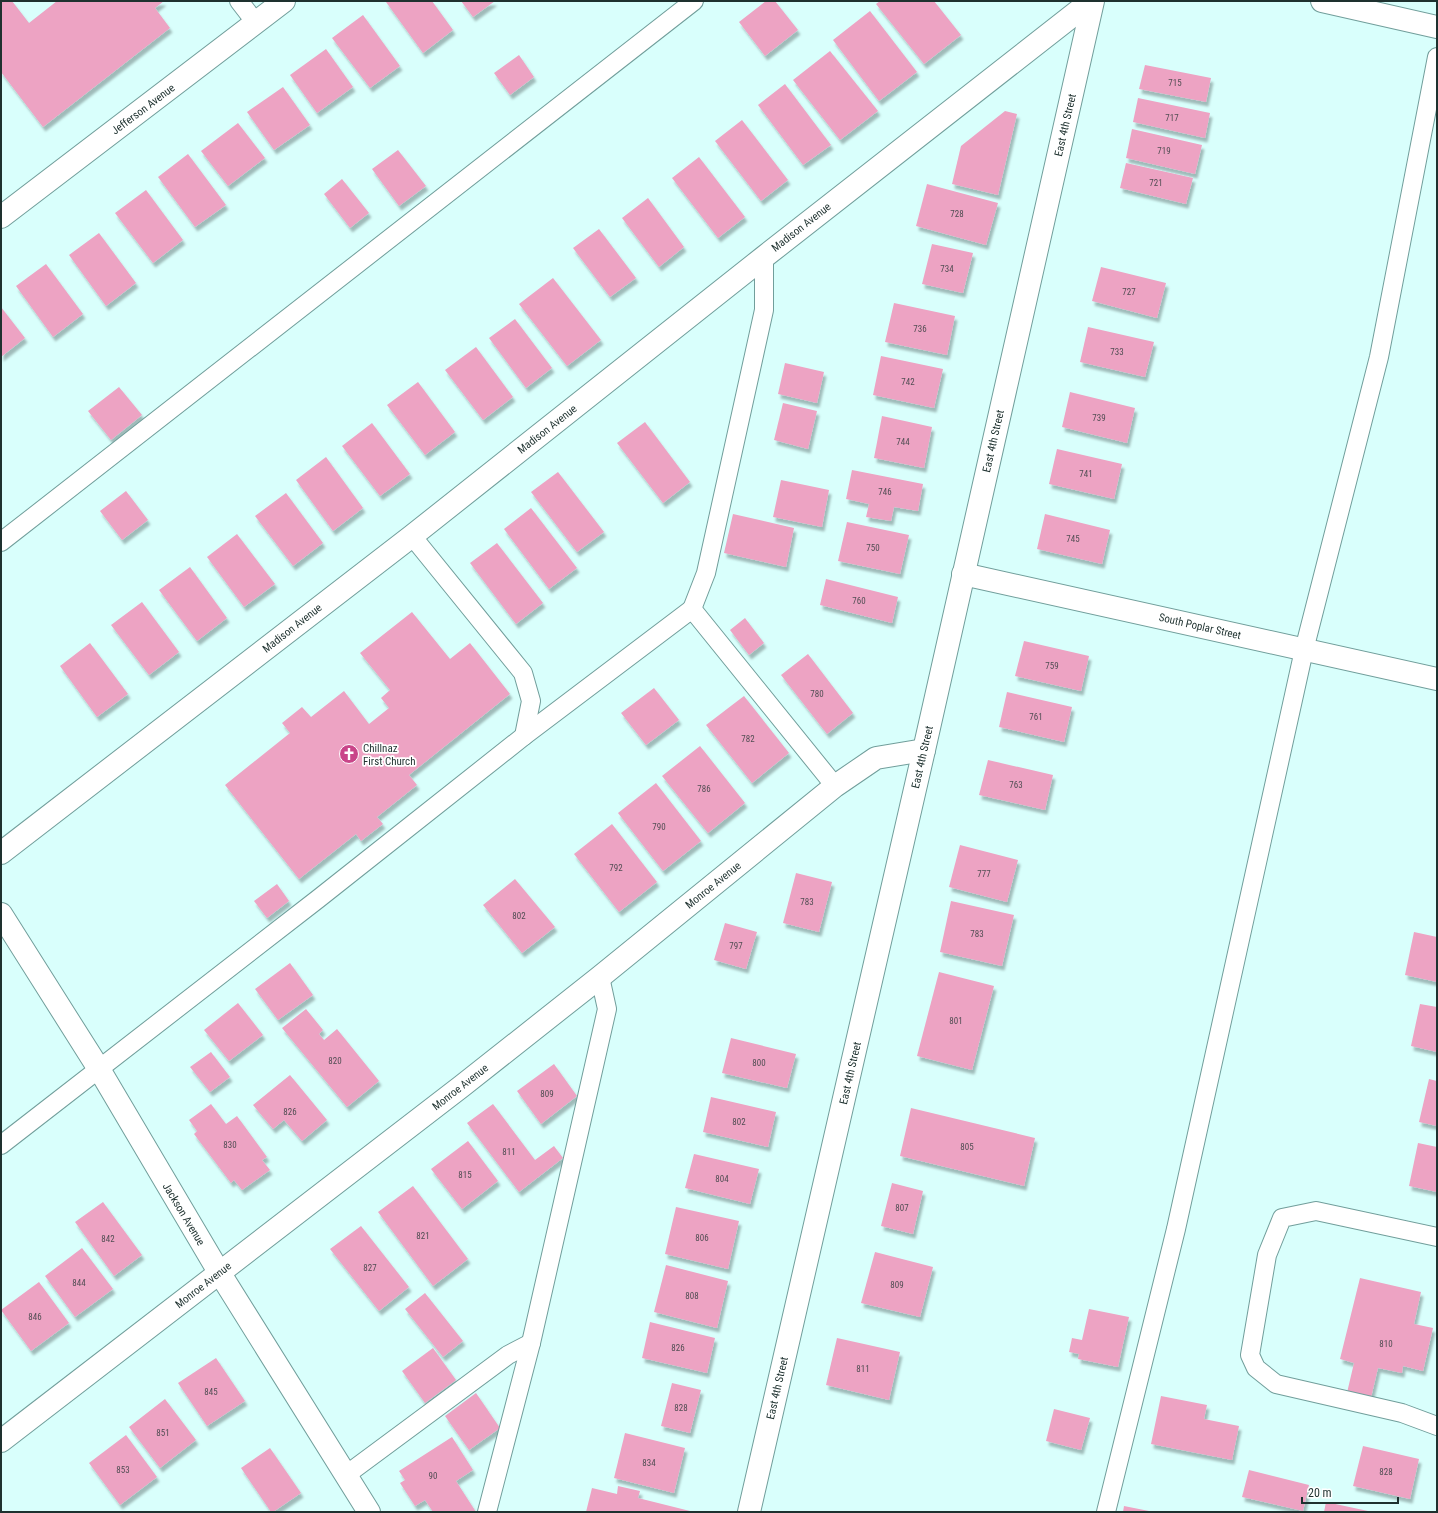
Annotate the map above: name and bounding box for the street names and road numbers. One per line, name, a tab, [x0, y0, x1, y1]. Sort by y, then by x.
street label: Jefferson Avenue	[109, 81, 178, 137]
street label: East 4th Street	[1052, 93, 1079, 158]
street label: Madison Avenue	[769, 200, 834, 255]
street label: Madison Avenue	[515, 402, 580, 457]
street label: East 4th Street	[980, 409, 1007, 474]
street label: Madison Avenue	[260, 601, 325, 656]
street label: South Poplar Street	[1157, 611, 1242, 642]
street label: East 4th Street	[909, 725, 936, 790]
street label: Monroe Avenue	[683, 859, 744, 912]
street label: East 4th Street	[837, 1041, 864, 1106]
street label: Monroe Avenue	[430, 1062, 491, 1113]
street label: Jackson Avenue	[160, 1181, 207, 1248]
street label: Monroe Avenue	[173, 1260, 234, 1311]
street label: East 4th Street	[764, 1356, 791, 1421]

